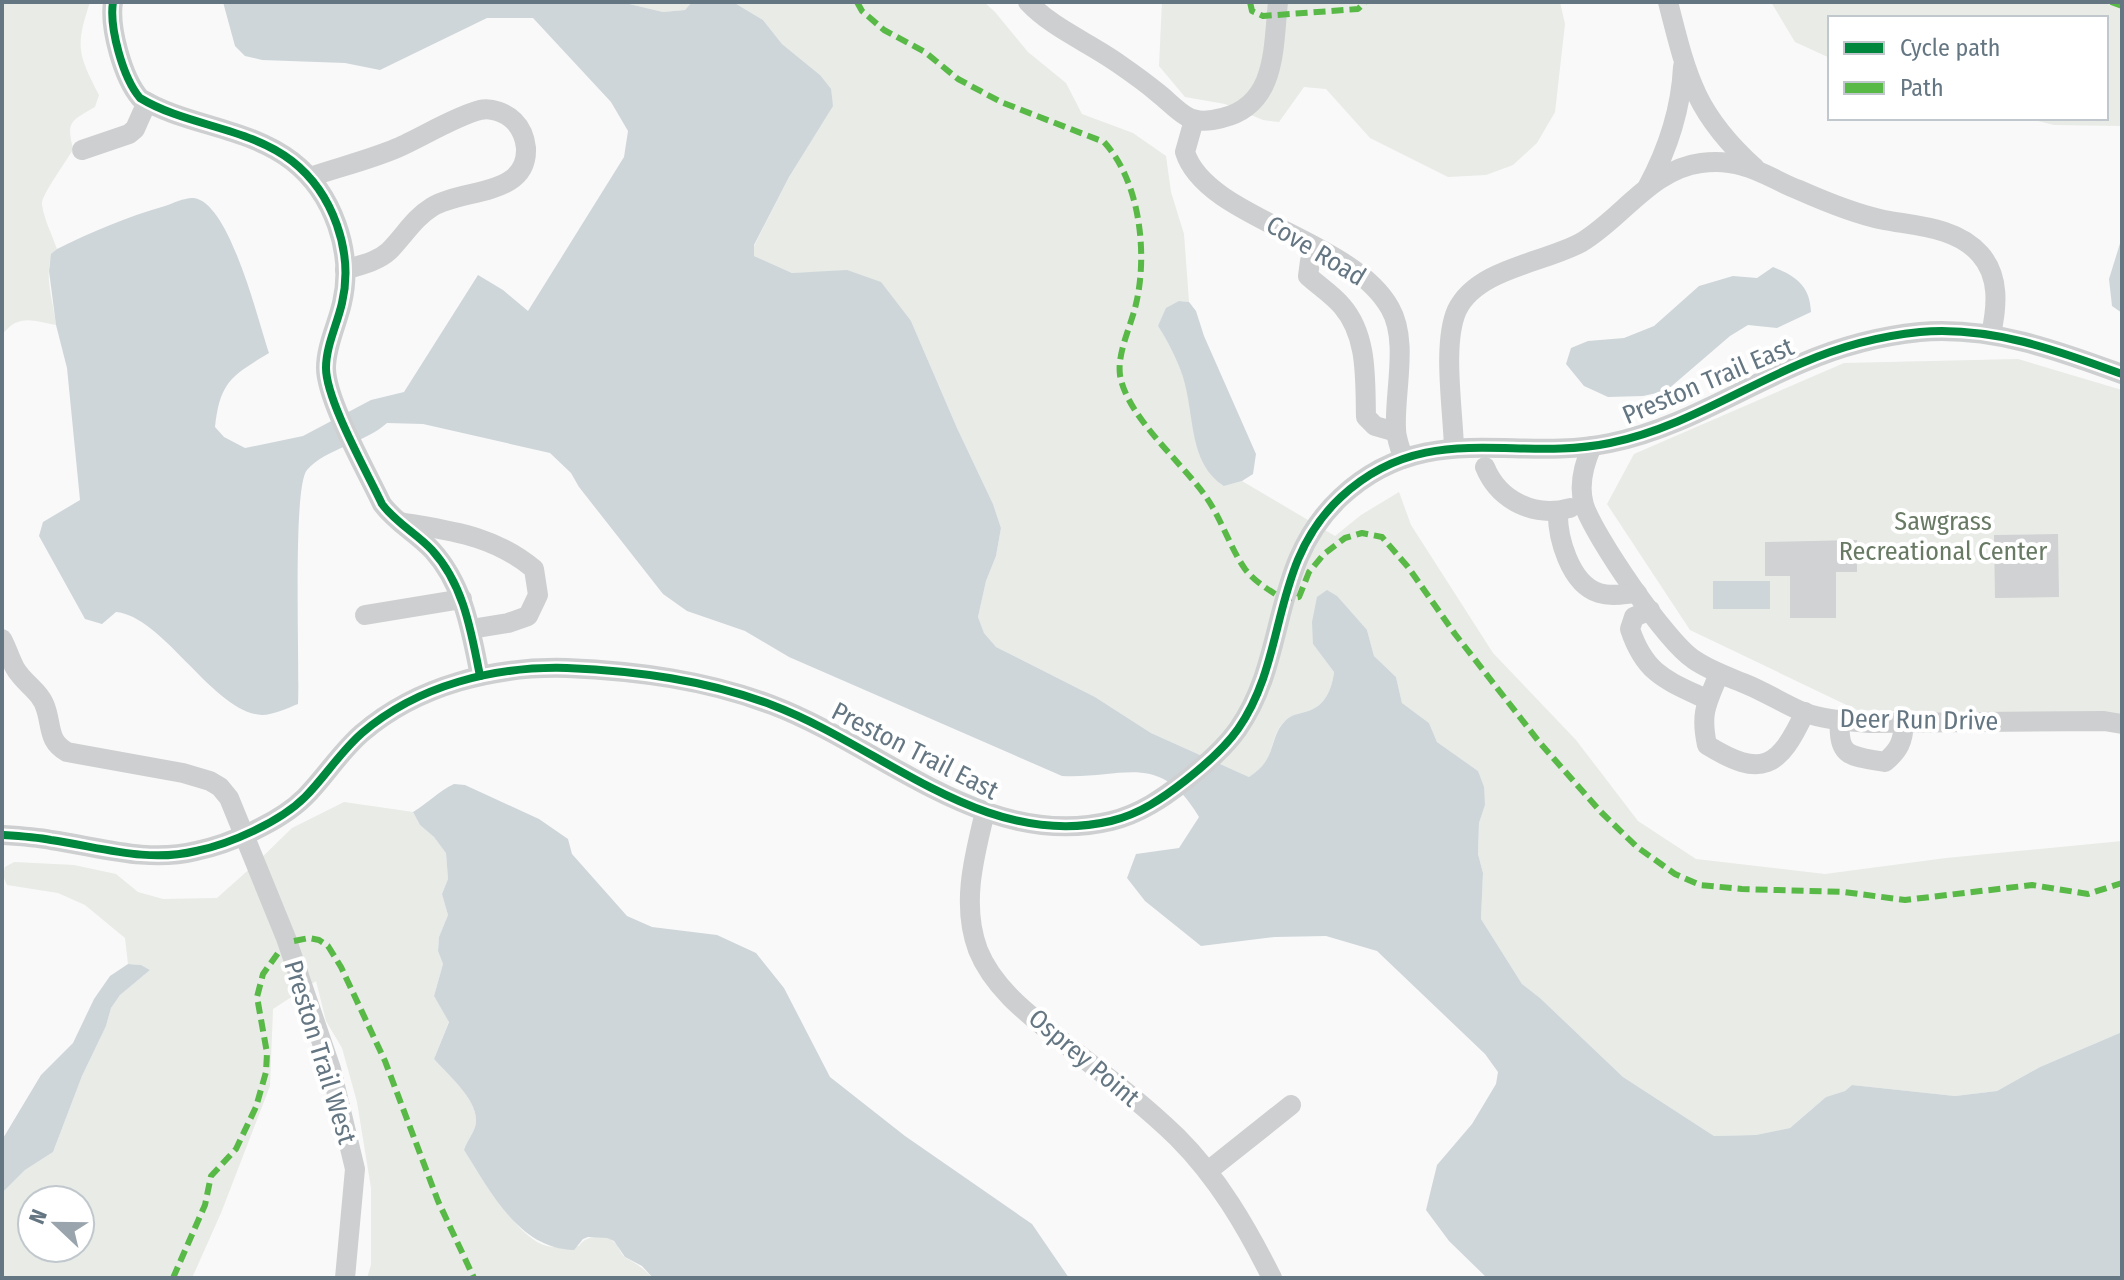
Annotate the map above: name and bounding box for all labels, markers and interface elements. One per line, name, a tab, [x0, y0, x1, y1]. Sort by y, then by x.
legend	[1828, 16, 2108, 120]
text: Cycle path	[1900, 34, 2000, 62]
text: Path	[1900, 74, 1944, 102]
street label: Cove Road	[1261, 209, 1371, 293]
street label: Preston Trail East	[1618, 331, 1799, 431]
park label: Sawgrass Recreational Center	[1839, 506, 2047, 567]
street label: Preston Trail East	[827, 696, 1004, 807]
street label: Deer Run Drive	[1839, 703, 1999, 737]
street label: Preston Trail West	[277, 956, 363, 1148]
street label: Osprey Point	[1022, 1003, 1146, 1114]
north arrow	[16, 1184, 96, 1264]
text: N	[23, 1206, 53, 1228]

